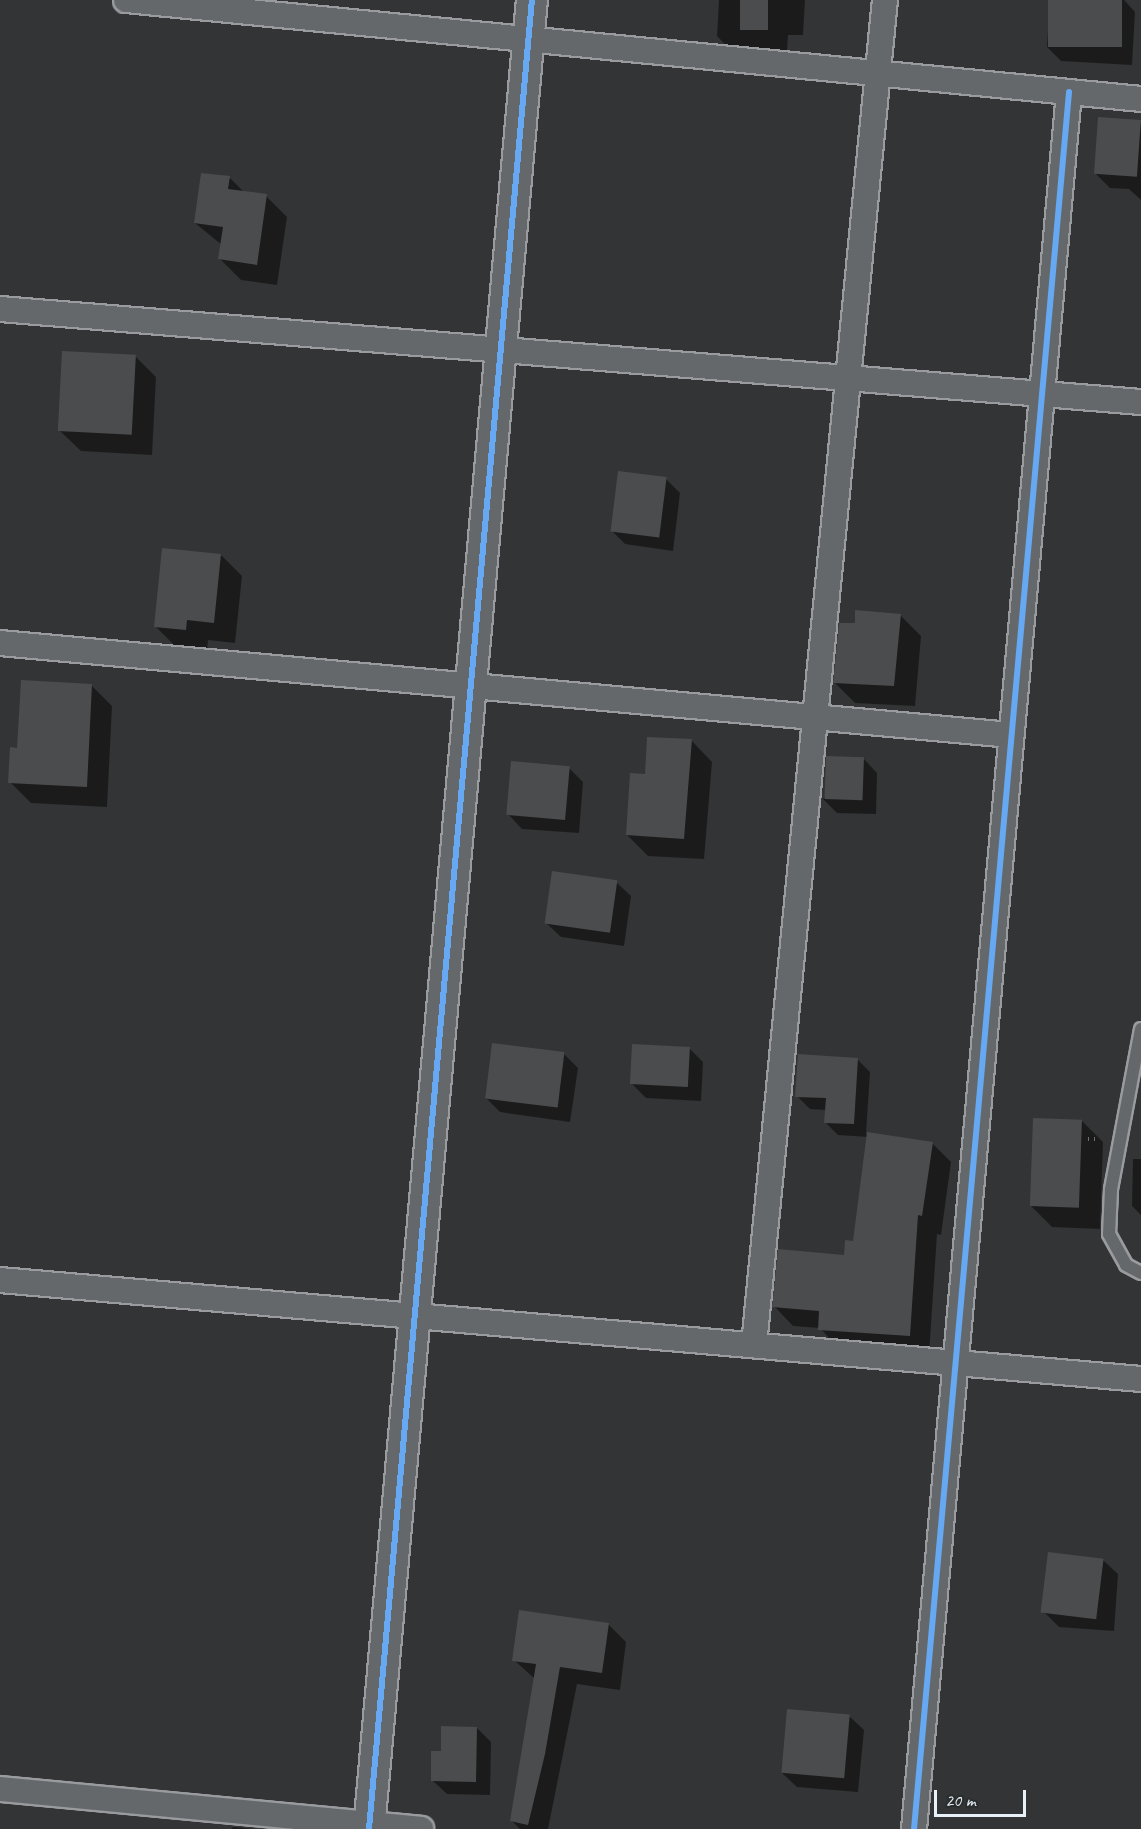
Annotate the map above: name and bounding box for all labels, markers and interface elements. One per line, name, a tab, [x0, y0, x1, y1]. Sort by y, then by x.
scale bar	[937, 1778, 1028, 1816]
text: 20 m	[945, 1789, 976, 1811]

